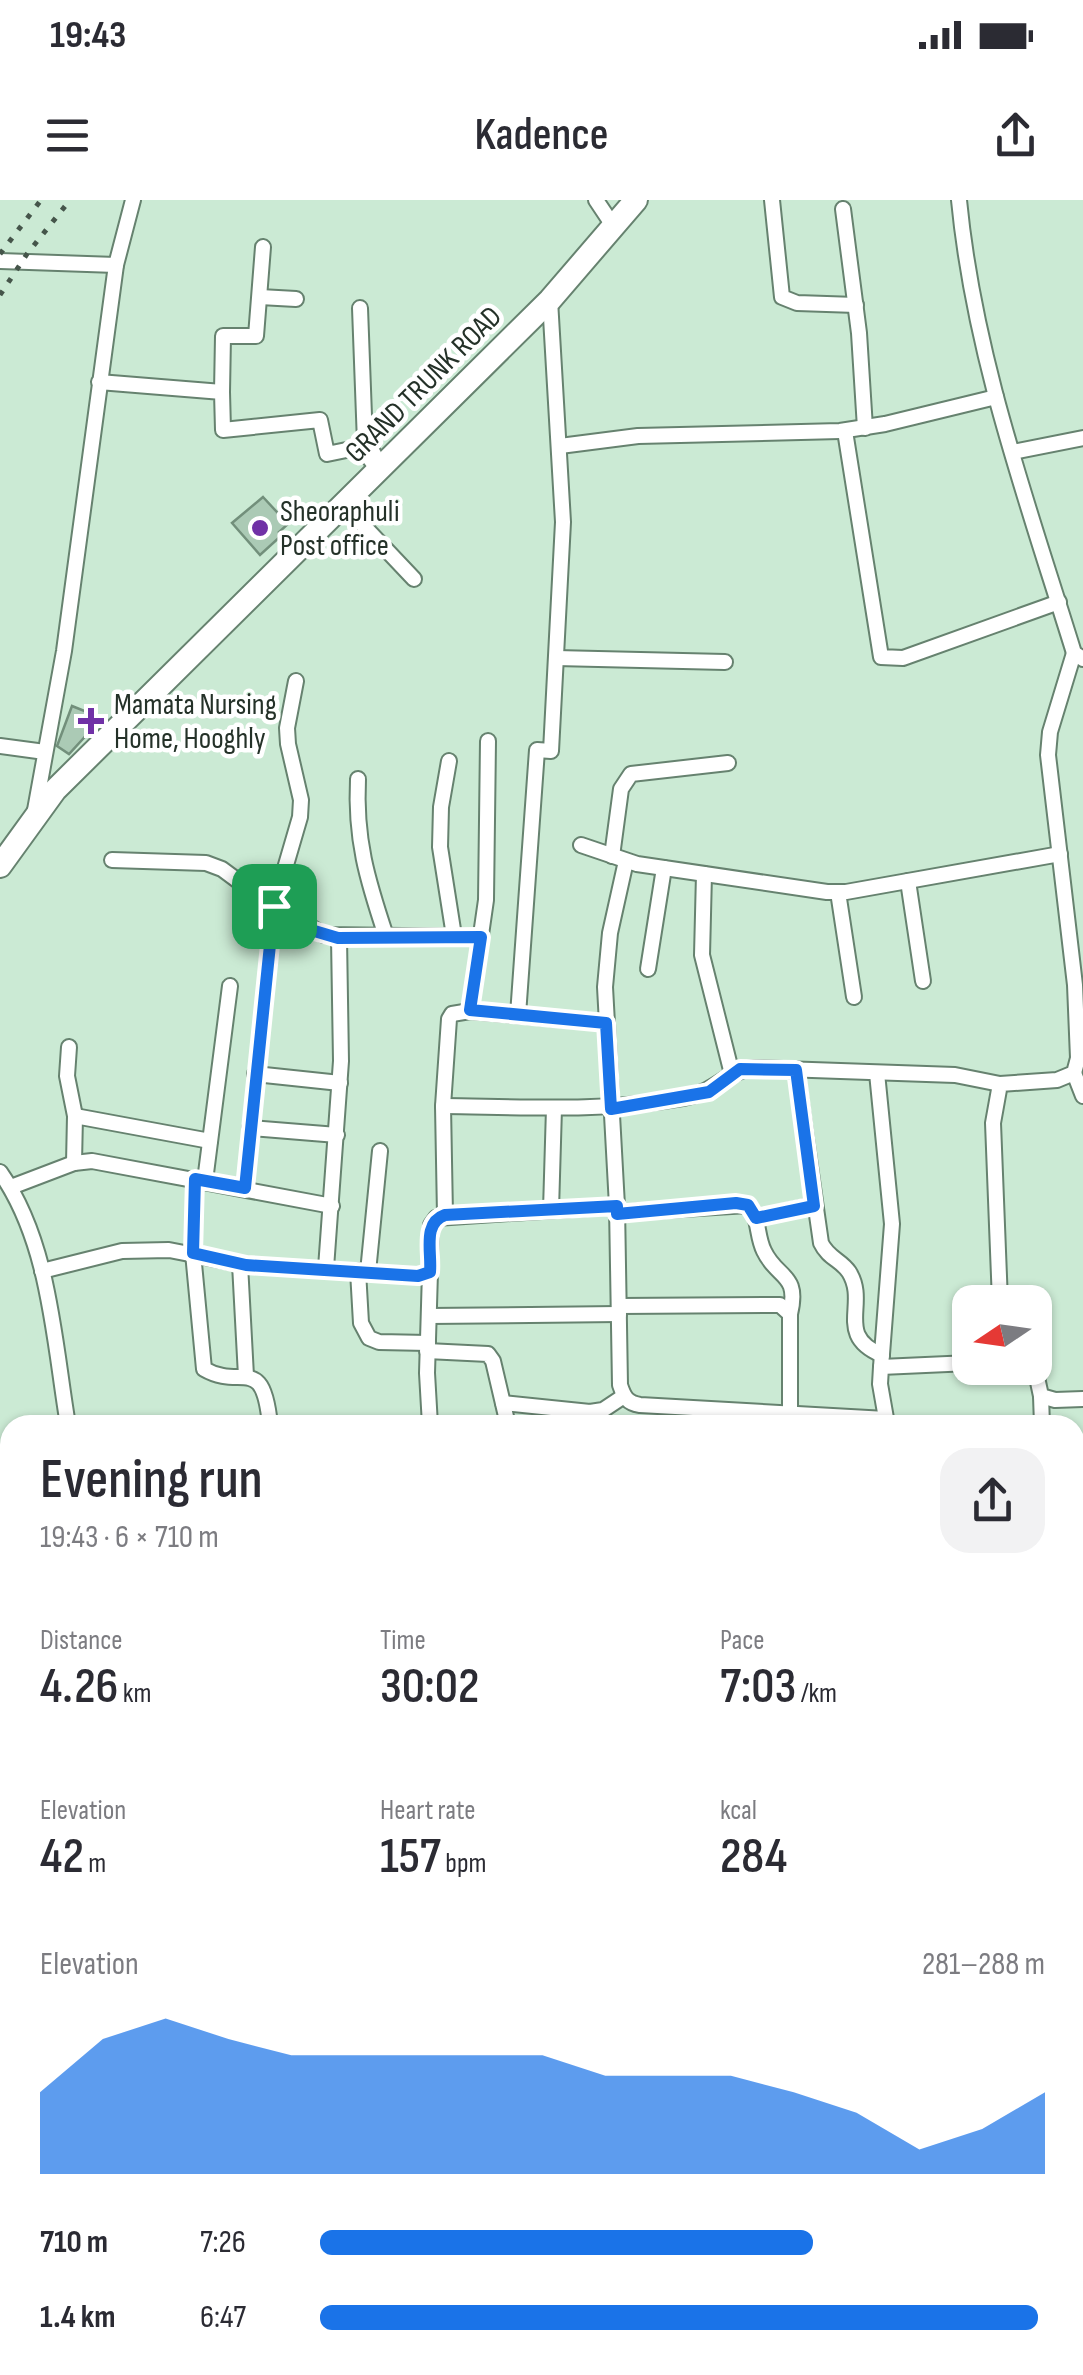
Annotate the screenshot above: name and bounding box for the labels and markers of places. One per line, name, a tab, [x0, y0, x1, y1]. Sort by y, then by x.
place label: Sheoraphuli Post office	[280, 494, 399, 564]
marker: Sheoraphuli Post office	[249, 517, 271, 539]
place label: Mamata Nursing Home, Hooghly	[114, 687, 277, 757]
marker: Mamata Nursing Home, Hooghly	[78, 708, 104, 734]
pin	[232, 864, 317, 949]

